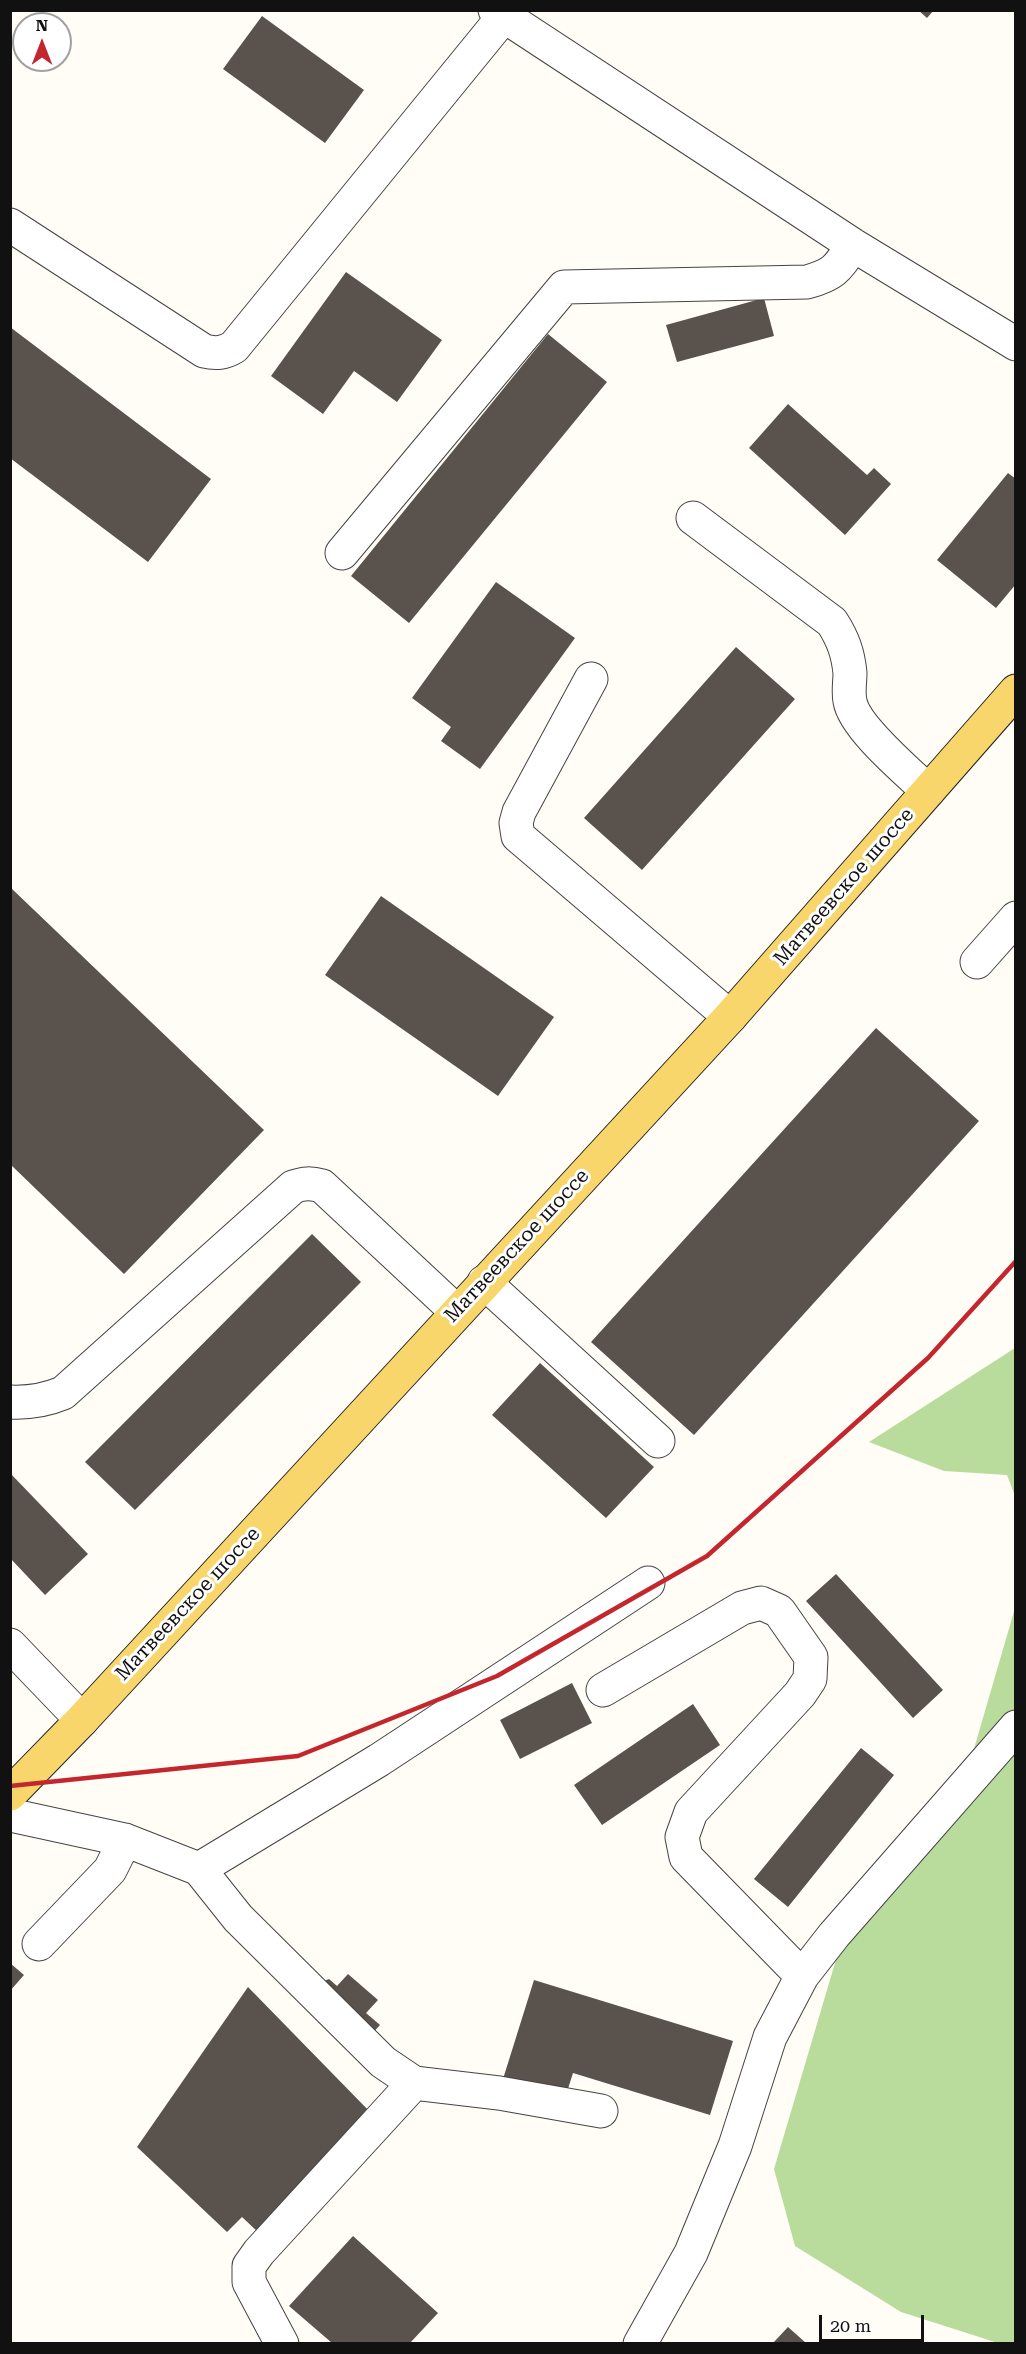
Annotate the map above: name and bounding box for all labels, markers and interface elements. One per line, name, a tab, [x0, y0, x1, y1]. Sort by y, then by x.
north arrow	[12, 12, 72, 72]
text: N	[36, 16, 48, 35]
street label: Матвеевское шоссе	[769, 803, 919, 971]
street label: Матвеевское шоссе	[440, 1164, 594, 1328]
street label: Матвеевское шоссе	[111, 1522, 265, 1686]
scale bar	[822, 2303, 927, 2341]
text: 20 m	[830, 2315, 871, 2336]

